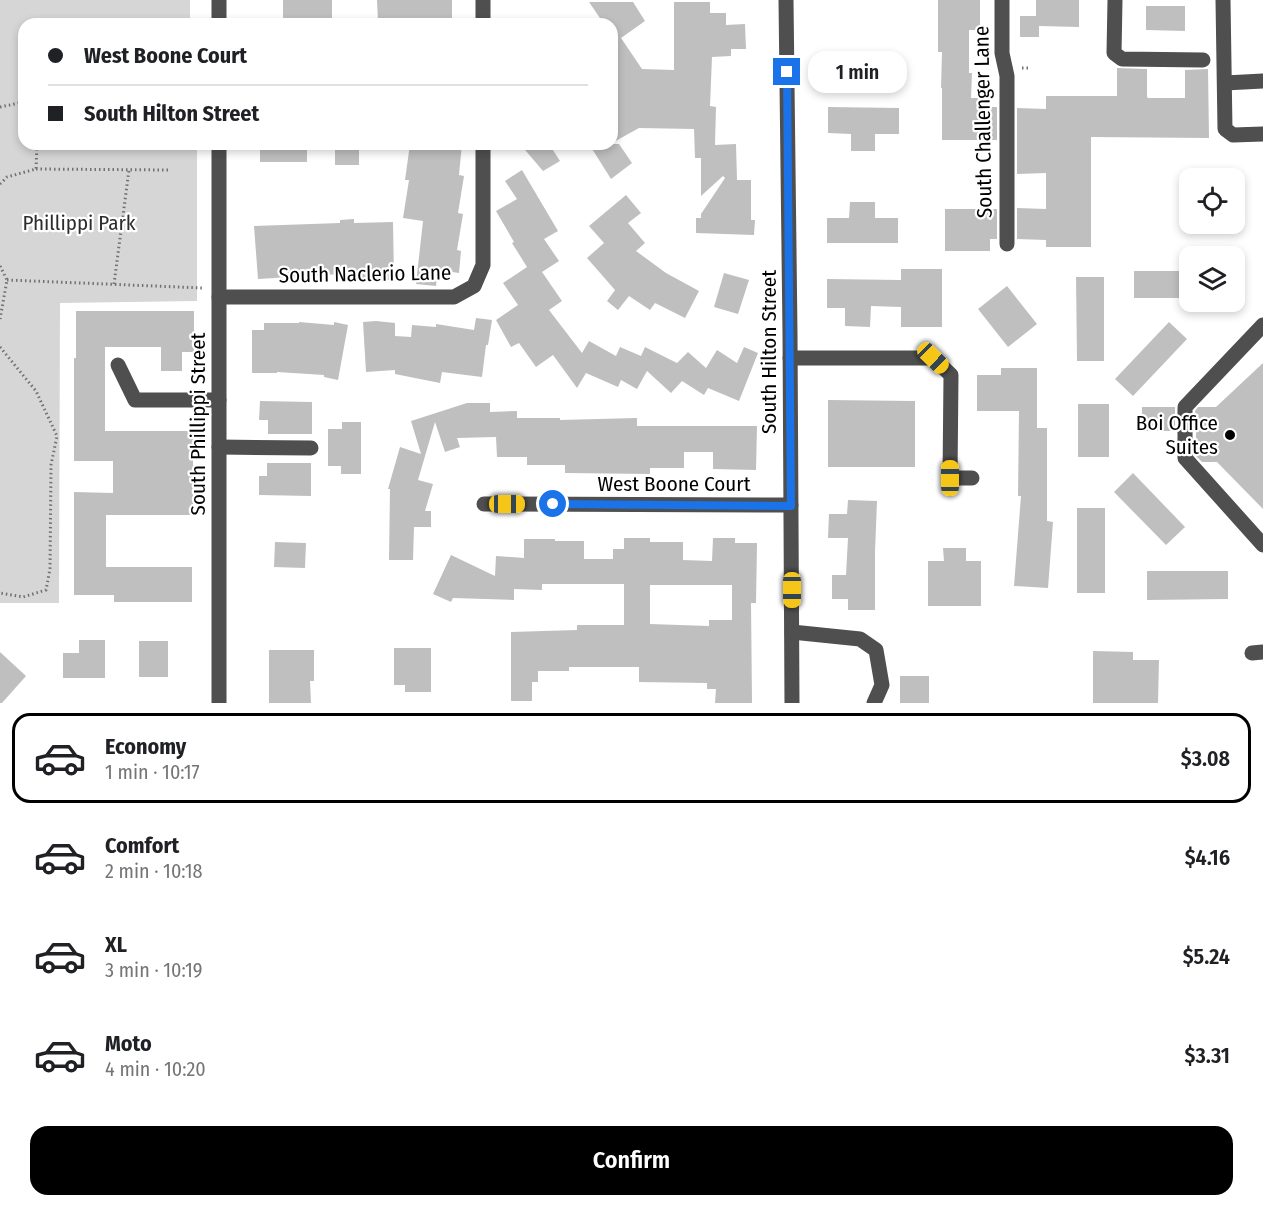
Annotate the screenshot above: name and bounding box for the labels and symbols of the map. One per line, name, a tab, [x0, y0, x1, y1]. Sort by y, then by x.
street label: South Challenger Lane	[968, 26, 998, 218]
callout: 1 min	[808, 51, 907, 93]
route end	[773, 58, 800, 85]
park label: Phillippi Park	[22, 210, 136, 236]
street label: South Naclerio Lane	[278, 259, 452, 289]
street label: South Hilton Street	[756, 270, 782, 434]
street label: South Phillippi Street	[185, 332, 211, 515]
car	[914, 339, 952, 377]
place label: Boi Office Suites	[1136, 410, 1218, 460]
marker: Boi Office Suites	[1223, 428, 1237, 442]
car	[941, 460, 959, 496]
street label: West Boone Court	[597, 471, 751, 497]
route start	[539, 490, 566, 517]
car	[489, 495, 525, 513]
car	[783, 572, 801, 608]

